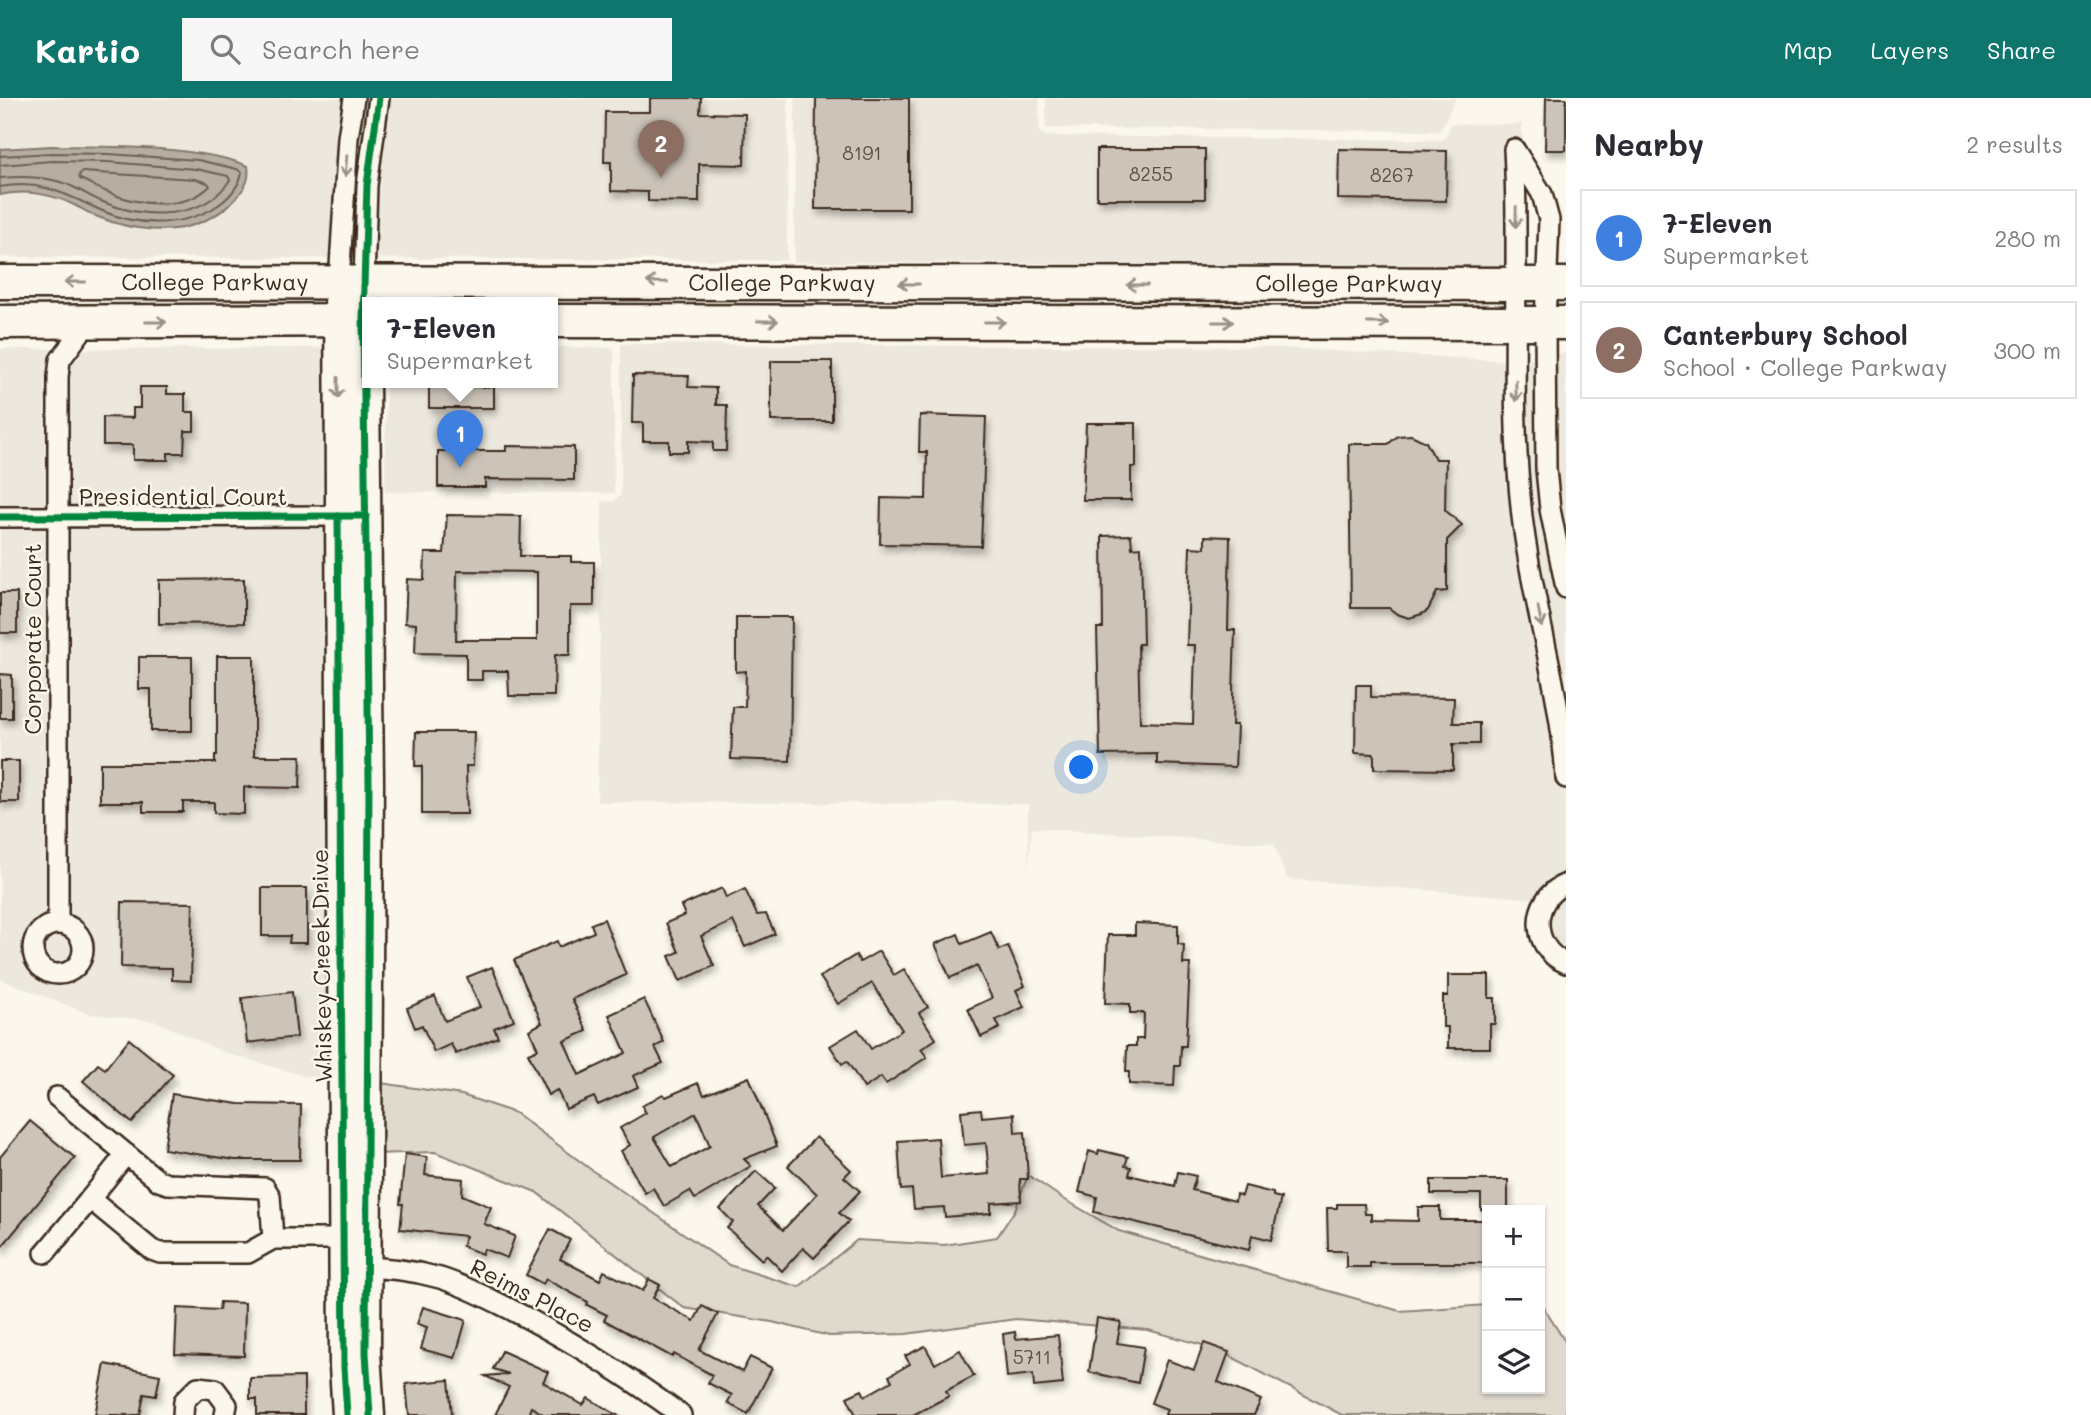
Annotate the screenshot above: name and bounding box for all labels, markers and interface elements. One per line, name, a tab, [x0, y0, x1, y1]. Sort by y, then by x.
search box	[182, 18, 672, 81]
text: Kartio	[35, 28, 140, 71]
icon: search	[206, 30, 244, 68]
text: Search here	[262, 32, 420, 66]
text: Map	[1784, 34, 1832, 65]
text: Layers	[1870, 34, 1949, 65]
text: Share	[1987, 34, 2056, 65]
pin: 2	[638, 120, 684, 178]
text: Nearby	[1594, 124, 1704, 164]
text: 2 results	[1966, 129, 2063, 159]
house number: 8191	[842, 140, 882, 165]
one-way arrow	[339, 154, 352, 176]
house number: 8255	[1129, 161, 1173, 186]
house number: 8267	[1370, 162, 1414, 187]
one-way arrow	[1509, 206, 1523, 229]
text: 7-Eleven	[1663, 206, 1772, 240]
text: 1	[1614, 223, 1624, 253]
text: 280 m	[1994, 223, 2061, 253]
text: Supermarket	[1663, 240, 1809, 270]
street label: College Parkway	[121, 266, 309, 296]
street label: College Parkway	[688, 267, 876, 297]
street label: College Parkway	[1255, 268, 1443, 298]
one-way arrow	[63, 275, 86, 289]
one-way arrow	[646, 275, 669, 289]
one-way arrow	[898, 277, 921, 291]
one-way arrow	[1125, 278, 1148, 292]
popup	[362, 297, 558, 388]
text: 7-Eleven	[387, 311, 496, 345]
one-way arrow	[756, 314, 779, 328]
one-way arrow	[144, 315, 167, 328]
one-way arrow	[984, 315, 1007, 329]
one-way arrow	[1211, 315, 1234, 329]
one-way arrow	[1367, 316, 1390, 329]
text: Canterbury School	[1663, 318, 1908, 352]
text: 2	[1613, 335, 1625, 365]
text: 300 m	[1993, 335, 2061, 365]
text: Supermarket	[387, 345, 533, 375]
text: School · College Parkway	[1663, 352, 1947, 382]
one-way arrow	[331, 376, 345, 399]
one-way arrow	[1509, 379, 1522, 402]
pin: 1	[437, 410, 483, 468]
street label: Presidential Court	[79, 481, 287, 511]
street label: Corporate Court	[17, 543, 47, 735]
one-way arrow	[1534, 605, 1547, 628]
your location	[1064, 750, 1098, 784]
street label: Whiskey Creek Drive	[304, 849, 338, 1083]
map controls	[1482, 1205, 1545, 1394]
button: +	[1482, 1205, 1545, 1268]
street label: Reims Place	[466, 1251, 599, 1339]
button: −	[1482, 1268, 1545, 1331]
button: layers	[1482, 1331, 1545, 1394]
house number: 5711	[1013, 1344, 1051, 1369]

